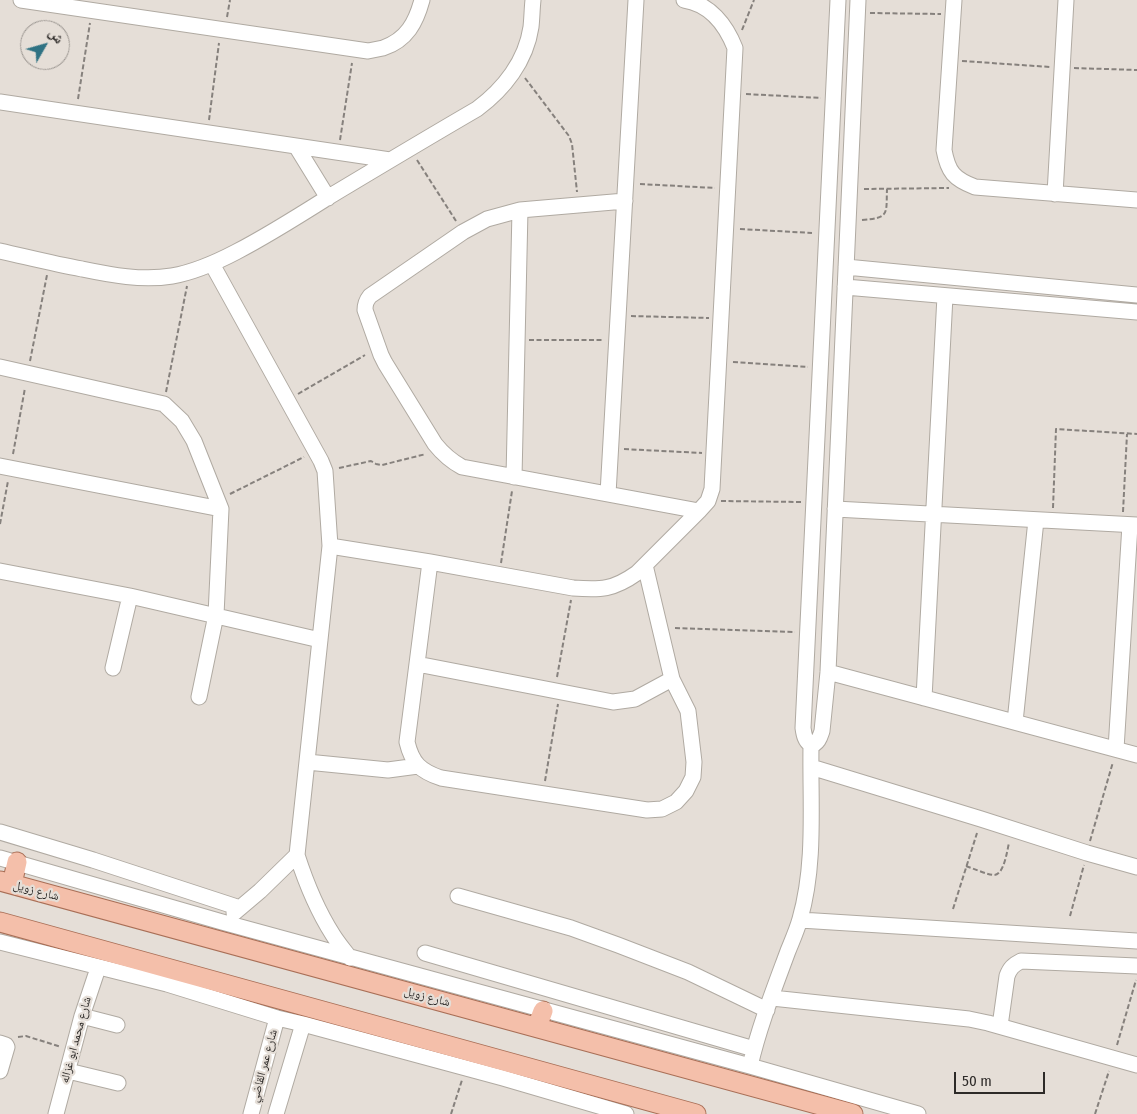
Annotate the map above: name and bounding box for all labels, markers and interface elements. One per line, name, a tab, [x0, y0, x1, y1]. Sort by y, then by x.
north arrow	[20, 20, 70, 70]
text: ش	[45, 25, 68, 47]
street label: شارع زويل	[11, 878, 61, 904]
street label: شارع زويل	[402, 984, 452, 1010]
street label: شارع محمد ابو غزاله	[58, 995, 94, 1085]
street label: شارع عمر القاضي	[247, 1028, 281, 1104]
scale bar	[957, 1062, 1048, 1094]
text: 50 m	[962, 1072, 992, 1090]

